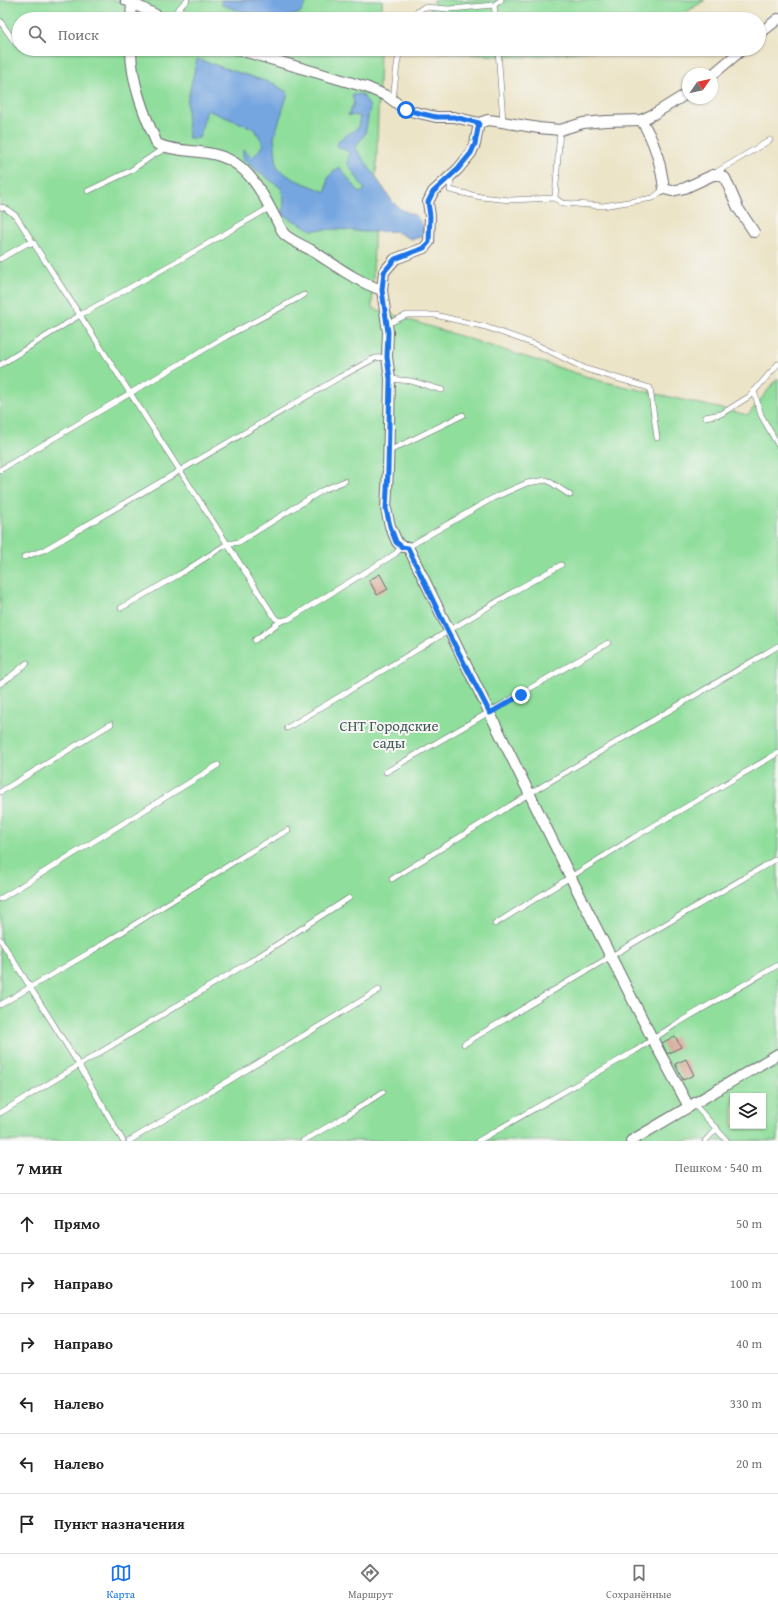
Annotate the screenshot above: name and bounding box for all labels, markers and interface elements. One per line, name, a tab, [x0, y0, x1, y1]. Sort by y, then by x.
search box	[12, 12, 766, 56]
icon: search	[26, 23, 48, 45]
text: Поиск	[58, 24, 99, 45]
north arrow	[682, 68, 718, 104]
route start	[397, 101, 415, 119]
route end	[512, 686, 530, 704]
park label: СНТ Городские сады	[339, 715, 439, 753]
map controls	[730, 1093, 766, 1129]
button: layers	[730, 1093, 766, 1129]
text: 7 мин	[16, 1155, 62, 1180]
text: Пешком · 540 m	[675, 1158, 762, 1177]
icon: ahead	[16, 1213, 38, 1235]
text: Прямо	[54, 1213, 100, 1234]
text: 50 m	[736, 1214, 762, 1233]
icon: right	[16, 1273, 38, 1295]
text: Направо	[54, 1273, 113, 1294]
text: 100 m	[730, 1274, 762, 1293]
icon: right	[16, 1333, 38, 1355]
text: Направо	[54, 1333, 113, 1354]
text: 40 m	[736, 1334, 762, 1353]
icon: left	[16, 1393, 38, 1415]
text: Налево	[54, 1393, 104, 1414]
text: 330 m	[730, 1394, 762, 1413]
icon: left	[16, 1453, 38, 1475]
text: Налево	[54, 1453, 104, 1474]
text: 20 m	[736, 1454, 762, 1473]
icon: arrive	[16, 1513, 38, 1535]
text: Пункт назначения	[54, 1513, 185, 1534]
tab: Карта	[106, 1562, 135, 1602]
tab: Маршрут	[348, 1562, 393, 1602]
tab: Сохранённые	[606, 1562, 671, 1602]

